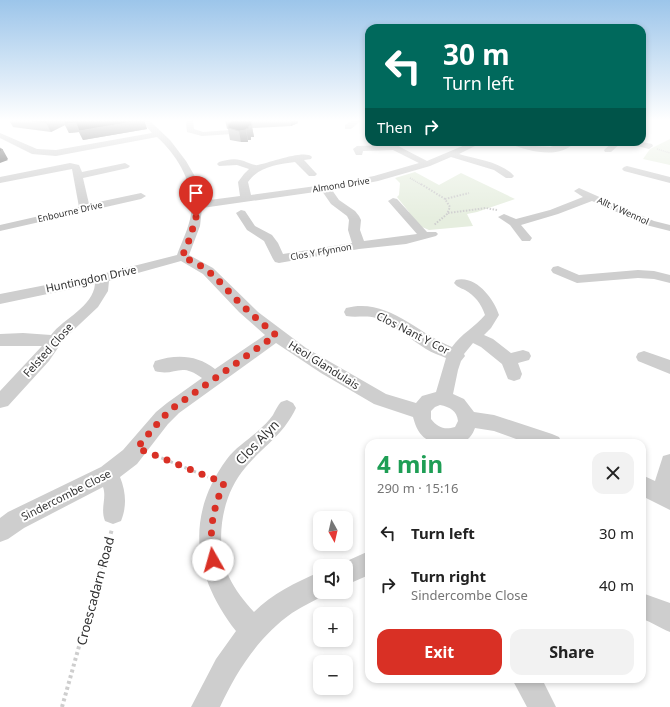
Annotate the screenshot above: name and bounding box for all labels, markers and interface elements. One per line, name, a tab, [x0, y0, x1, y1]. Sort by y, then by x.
text: 30 m	[443, 35, 510, 73]
icon: left	[377, 40, 429, 92]
text: Turn left	[443, 71, 514, 95]
icon: right	[420, 116, 442, 138]
text: Then	[377, 117, 412, 137]
street label: Almond Drive	[311, 174, 370, 195]
pin	[179, 176, 213, 217]
icon: arrive	[185, 182, 207, 204]
street label: Allt Y Wennol	[595, 193, 651, 228]
street label: Enbourne Drive	[36, 198, 104, 225]
street label: Clos Y Ffynnon	[289, 240, 353, 263]
street label: Huntingdon Drive	[44, 262, 138, 295]
street label: Clos Nant Y Cor	[374, 308, 453, 358]
street label: Felsted Close	[19, 319, 76, 380]
street label: Heol Glandulais	[286, 337, 363, 392]
street label: Clos Alyn	[231, 416, 283, 468]
text: 4 min	[377, 447, 443, 480]
button: close	[592, 452, 634, 494]
street label: Sindercombe Close	[18, 465, 113, 524]
text: 290 m · 15:16	[377, 479, 458, 497]
north arrow	[313, 511, 353, 551]
map controls	[313, 511, 353, 695]
icon: left	[377, 522, 399, 544]
text: Turn left	[411, 523, 475, 543]
text: 30 m	[599, 523, 634, 543]
street label: Croescadarn Road	[72, 535, 118, 647]
position arrow	[192, 539, 234, 581]
button: sound	[313, 559, 353, 599]
text: Turn right	[411, 566, 486, 586]
icon: right	[377, 574, 399, 596]
text: 40 m	[599, 575, 634, 595]
text: Sindercombe Close	[411, 586, 528, 604]
button: +	[313, 607, 353, 647]
button: Exit	[377, 629, 502, 675]
button: Share	[510, 629, 634, 675]
button: −	[313, 655, 353, 695]

